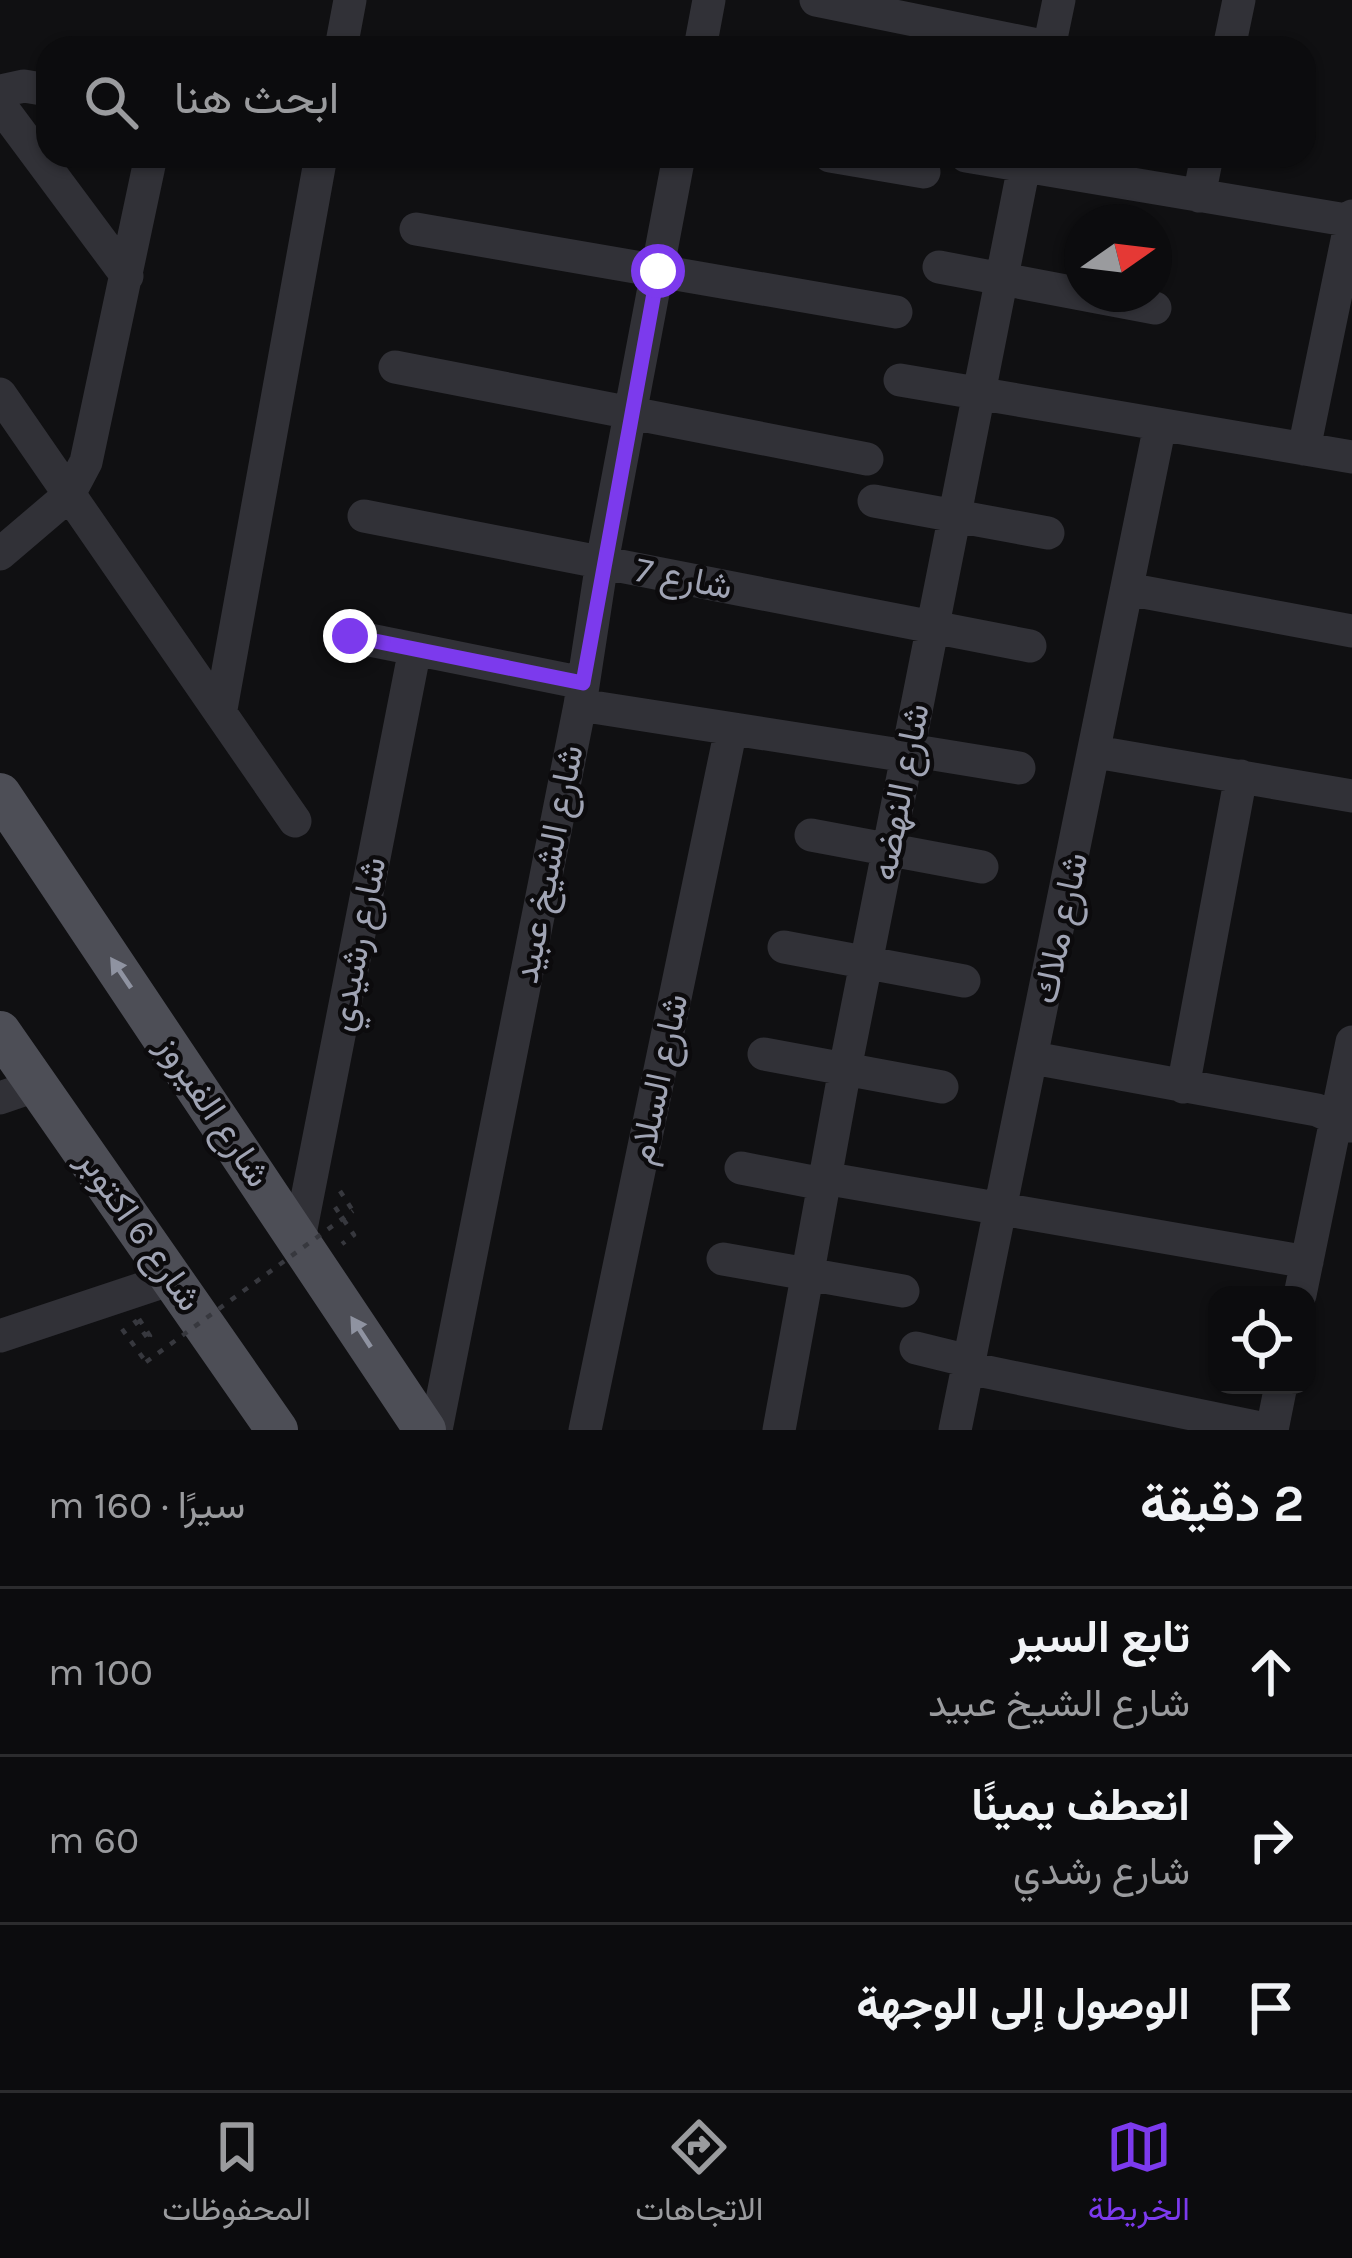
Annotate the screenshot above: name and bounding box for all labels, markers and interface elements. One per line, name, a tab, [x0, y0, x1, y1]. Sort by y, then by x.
search box	[36, 36, 1316, 168]
icon: search	[78, 69, 144, 135]
text: ابحث هنا	[174, 72, 339, 124]
north arrow	[1064, 204, 1172, 312]
route start	[631, 244, 685, 298]
street label: شارع 7	[631, 548, 736, 611]
route end	[323, 609, 377, 663]
street label: شارع النهضه	[862, 700, 941, 885]
street label: شارع الشيخ عبيد	[504, 741, 596, 987]
street label: شارع ملاك	[1023, 849, 1099, 1008]
street label: شارع رشيدي	[320, 853, 402, 1036]
one-way arrow	[110, 957, 132, 990]
street label: شارع السلام	[619, 990, 699, 1169]
street label: شارع الفيروز	[145, 1026, 280, 1196]
street label: شارع 6 اكتوبر	[66, 1140, 211, 1321]
map controls	[1208, 1286, 1316, 1394]
button: locate	[1208, 1286, 1316, 1394]
one-way arrow	[350, 1316, 373, 1349]
text: 2 دقيقة	[1140, 1474, 1304, 1534]
text: سيرًا · 160 m	[48, 1482, 245, 1528]
text: تابع السير	[1011, 1611, 1190, 1663]
icon: ahead	[1238, 1639, 1304, 1705]
text: 100 m	[48, 1649, 153, 1695]
text: شارع الشيخ عبيد	[928, 1680, 1190, 1726]
text: انعطف يمينًا	[971, 1779, 1190, 1831]
icon: right	[1238, 1807, 1304, 1873]
text: 60 m	[48, 1817, 139, 1863]
text: شارع رشدي	[1013, 1848, 1190, 1894]
icon: arrive	[1238, 1975, 1304, 2041]
text: الوصول إلى الوجهة	[856, 1978, 1190, 2030]
tab: المحفوظات	[162, 2114, 311, 2238]
tab: الاتجاهات	[635, 2114, 763, 2238]
tab: الخريطة	[1088, 2114, 1190, 2238]

